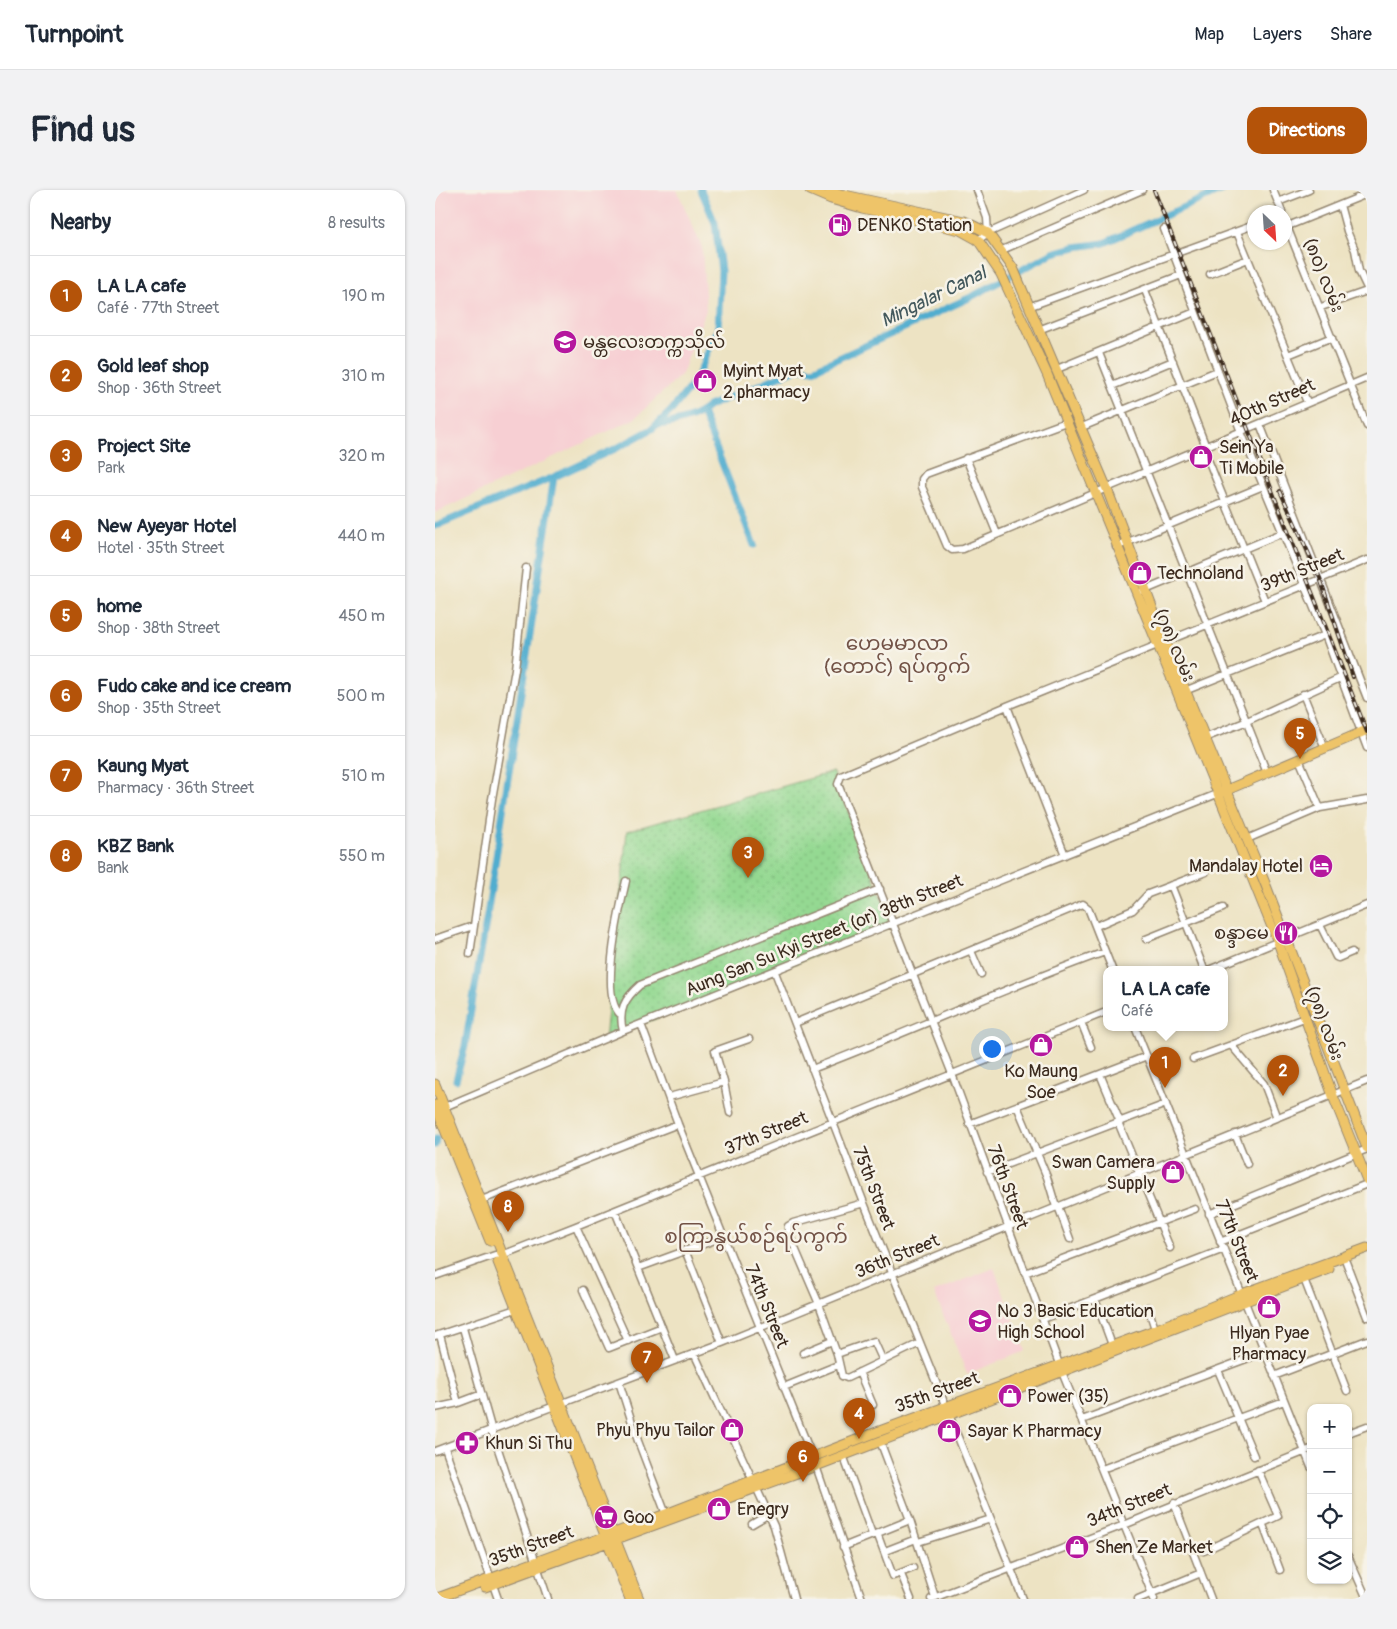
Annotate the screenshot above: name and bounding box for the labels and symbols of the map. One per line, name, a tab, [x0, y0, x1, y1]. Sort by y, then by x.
north arrow	[1247, 205, 1292, 250]
fuel station icon: DENKO Station	[827, 212, 853, 238]
place label: DENKO Station	[857, 214, 972, 237]
street label: (၈၀) လမ်း	[1298, 234, 1351, 316]
water label: Mingalar Canal	[877, 260, 992, 333]
place label: မန္တလေးတက္ကသိုလ်	[583, 328, 725, 357]
school or university icon: မန္တလေးတက္ကသိုလ်	[552, 329, 578, 355]
place label: Myint Myat 2 pharmacy	[723, 360, 810, 404]
shop icon: Myint Myat 2 pharmacy	[692, 368, 718, 394]
street label: 40th Street	[1226, 373, 1319, 432]
place label: Sein Ya Ti Mobile	[1219, 436, 1284, 480]
shop icon: Sein Ya Ti Mobile	[1188, 444, 1214, 470]
street label: 39th Street	[1257, 543, 1348, 598]
shop icon: Technoland	[1127, 560, 1153, 586]
place label: Technoland	[1157, 562, 1244, 585]
street label: (၇၈) လမ်း	[1146, 604, 1202, 687]
district label: ဟေမမာလာ (တောင်) ရပ်ကွက်	[824, 631, 970, 682]
pin: 5	[1284, 718, 1316, 759]
pin: 3	[732, 837, 764, 878]
hotel icon: Mandalay Hotel	[1308, 853, 1334, 879]
place label: Mandalay Hotel	[1189, 855, 1303, 878]
street label: Aung San Su Kyi Street (or) 38th Street	[682, 869, 967, 1002]
restaurant icon: စန္ဒာမေ	[1273, 920, 1299, 946]
place label: စန္ဒာမေ	[1214, 922, 1269, 948]
street label: (၇၈) လမ်း	[1298, 982, 1351, 1065]
shop icon: Ko Maung Soe	[1028, 1032, 1054, 1058]
your location	[979, 1036, 1005, 1062]
pin: 1	[1149, 1047, 1181, 1088]
pin: 2	[1267, 1055, 1299, 1096]
place label: Ko Maung Soe	[1004, 1060, 1078, 1104]
street label: 37th Street	[721, 1106, 812, 1161]
street label: 76th Street	[982, 1142, 1034, 1233]
street label: 75th Street	[847, 1143, 900, 1234]
place label: Swan Camera Supply	[1051, 1151, 1155, 1195]
shop icon: Swan Camera Supply	[1160, 1159, 1186, 1185]
pin: 8	[492, 1191, 524, 1232]
street label: 77th Street	[1209, 1196, 1264, 1287]
district label: စကြာနွယ်စဉ်ရပ်ကွက်	[664, 1222, 848, 1252]
street label: 36th Street	[852, 1229, 943, 1284]
street label: 74th Street	[739, 1261, 794, 1352]
shop icon: Hlyan Pyae Pharmacy	[1256, 1294, 1282, 1320]
place label: No 3 Basic Education High School	[997, 1300, 1154, 1344]
school or university icon: No 3 Basic Education High School	[967, 1308, 993, 1334]
place label: Hlyan Pyae Pharmacy	[1229, 1322, 1309, 1366]
pin: 7	[631, 1342, 663, 1383]
street label: 35th Street	[892, 1366, 983, 1418]
shop icon: Power (35)	[997, 1383, 1023, 1409]
place label: Power (35)	[1027, 1385, 1110, 1408]
pin: 4	[843, 1398, 875, 1439]
shop icon: Phyu Phyu Tailor	[719, 1417, 745, 1443]
shop icon: Sayar K Pharmacy	[936, 1418, 962, 1444]
place label: Phyu Phyu Tailor	[596, 1419, 716, 1442]
place label: Sayar K Pharmacy	[967, 1420, 1102, 1443]
pharmacy icon: Khun Si Thu	[454, 1430, 480, 1456]
place label: Khun Si Thu	[485, 1432, 573, 1455]
pin: 6	[787, 1441, 819, 1482]
street label: 34th Street	[1084, 1478, 1175, 1533]
shop icon: Enegry	[706, 1496, 732, 1522]
place label: Enegry	[737, 1498, 789, 1521]
supermarket icon: Goo	[593, 1504, 619, 1530]
place label: Goo	[623, 1506, 655, 1529]
street label: 35th Street	[486, 1520, 577, 1572]
shop icon: Shen Ze Market	[1064, 1534, 1090, 1560]
place label: Shen Ze Market	[1095, 1536, 1214, 1559]

